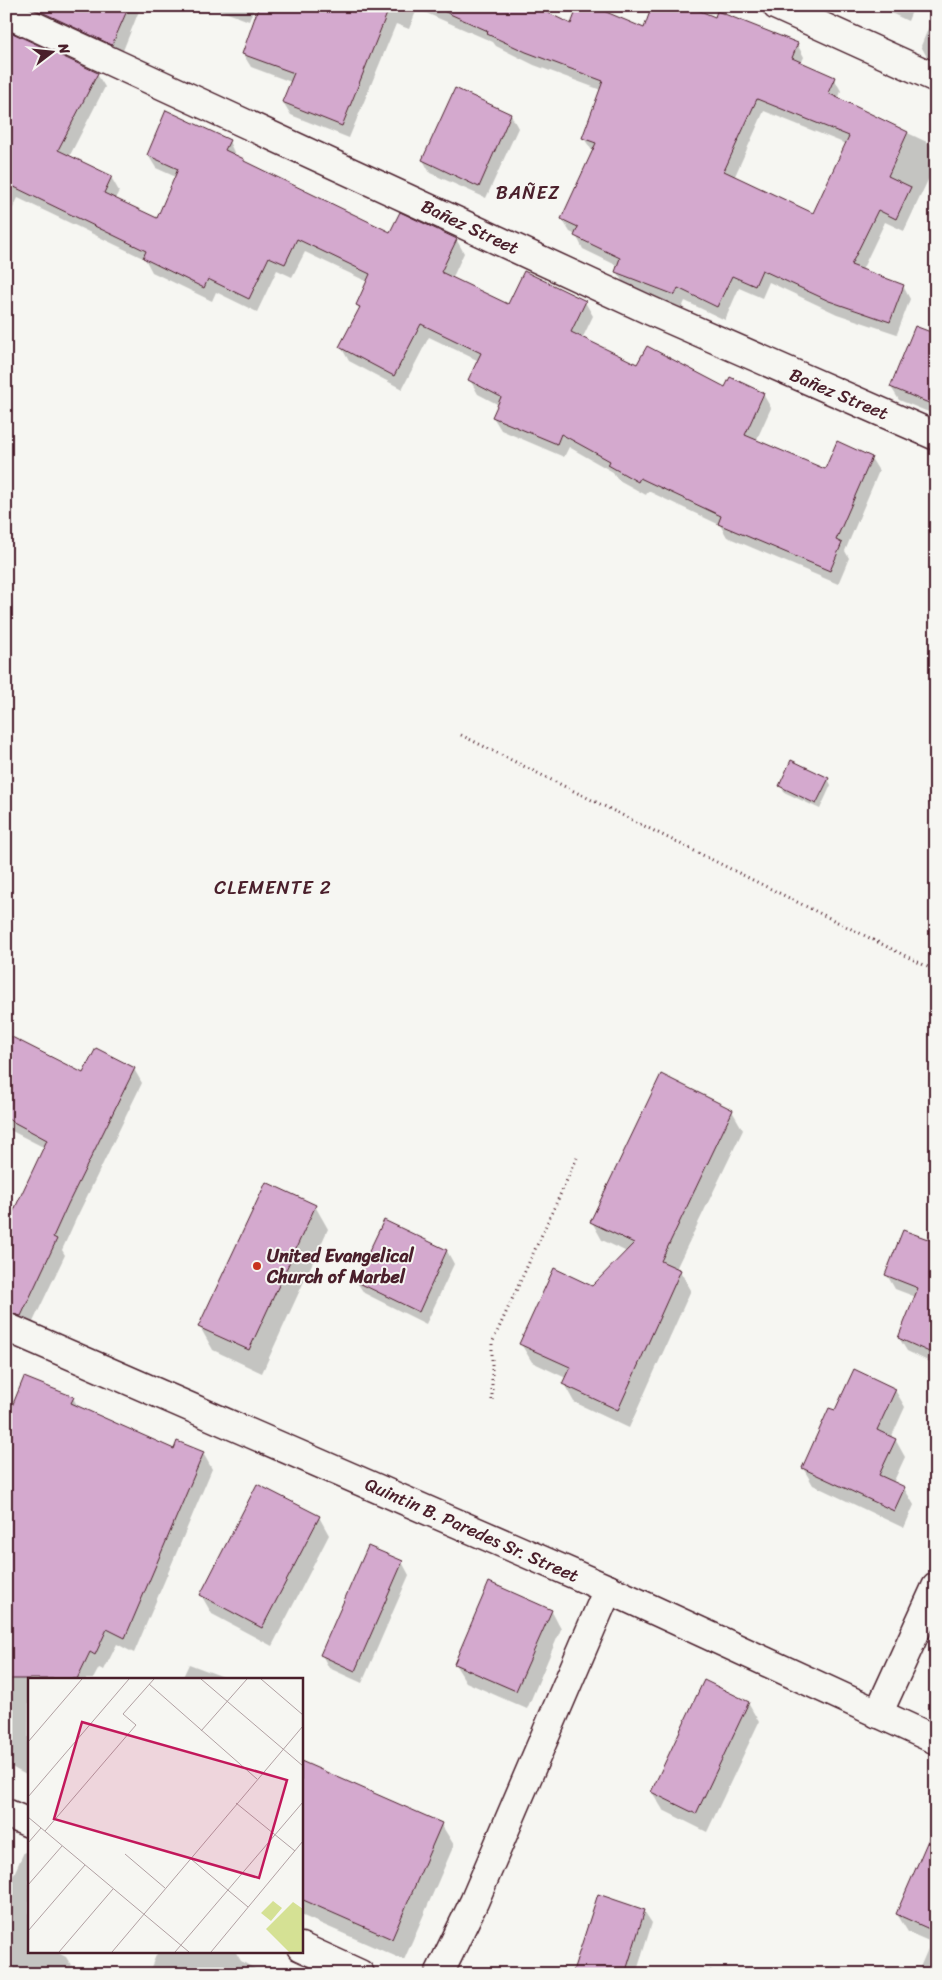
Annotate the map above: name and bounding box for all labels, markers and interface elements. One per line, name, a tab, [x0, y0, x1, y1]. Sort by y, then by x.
north arrow	[28, 28, 78, 78]
text: N	[50, 39, 77, 57]
district label: BAÑEZ	[496, 176, 560, 209]
street label: Bañez Street	[416, 190, 524, 264]
street label: Bañez Street	[784, 359, 894, 429]
district label: CLEMENTE 2	[214, 871, 332, 904]
place label: United Evangelical Church of Marbel	[266, 1240, 414, 1293]
marker: United Evangelical Church of Marbel	[251, 1260, 263, 1272]
street label: Quintin B. Paredes Sr. Street	[360, 1468, 584, 1592]
inset map	[28, 1678, 302, 1952]

